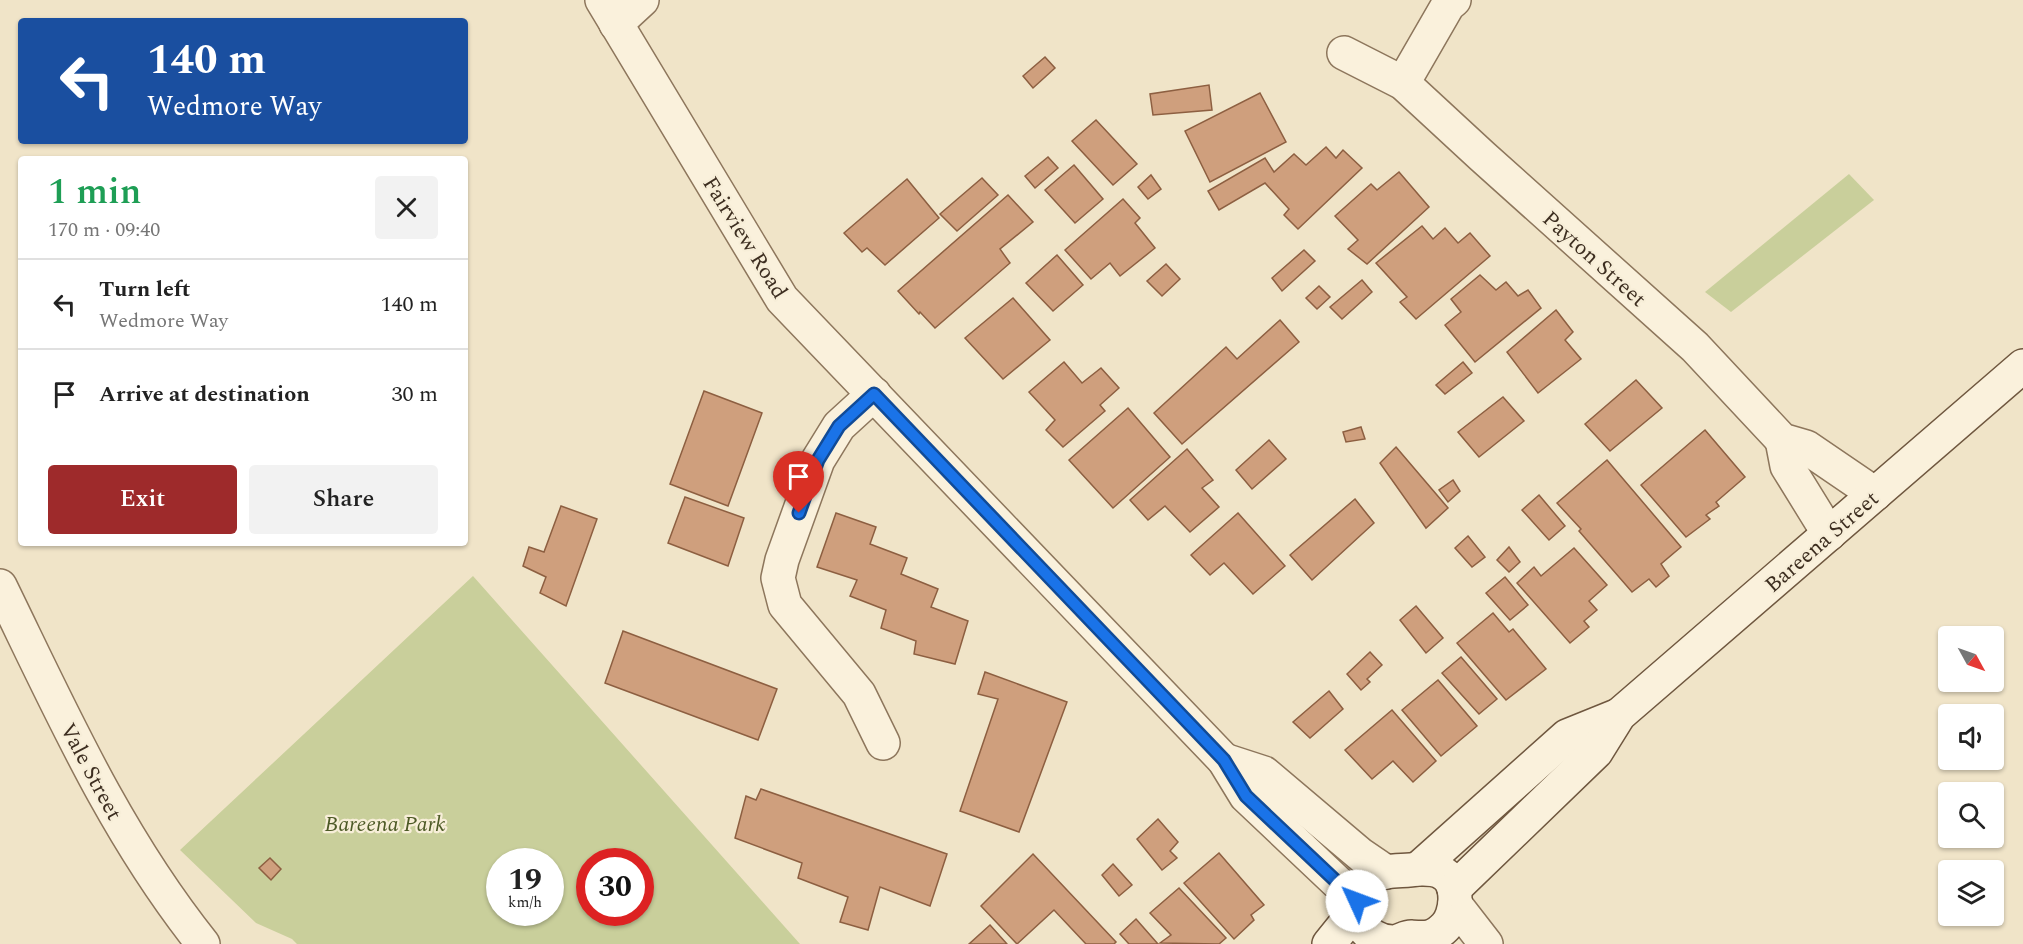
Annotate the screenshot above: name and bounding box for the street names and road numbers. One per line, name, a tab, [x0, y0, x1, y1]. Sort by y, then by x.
street label: Fairview Road	[694, 170, 796, 306]
street label: Payton Street	[1534, 203, 1654, 315]
street label: Bareena Street	[1758, 483, 1887, 601]
street label: Vale Street	[51, 717, 130, 827]

